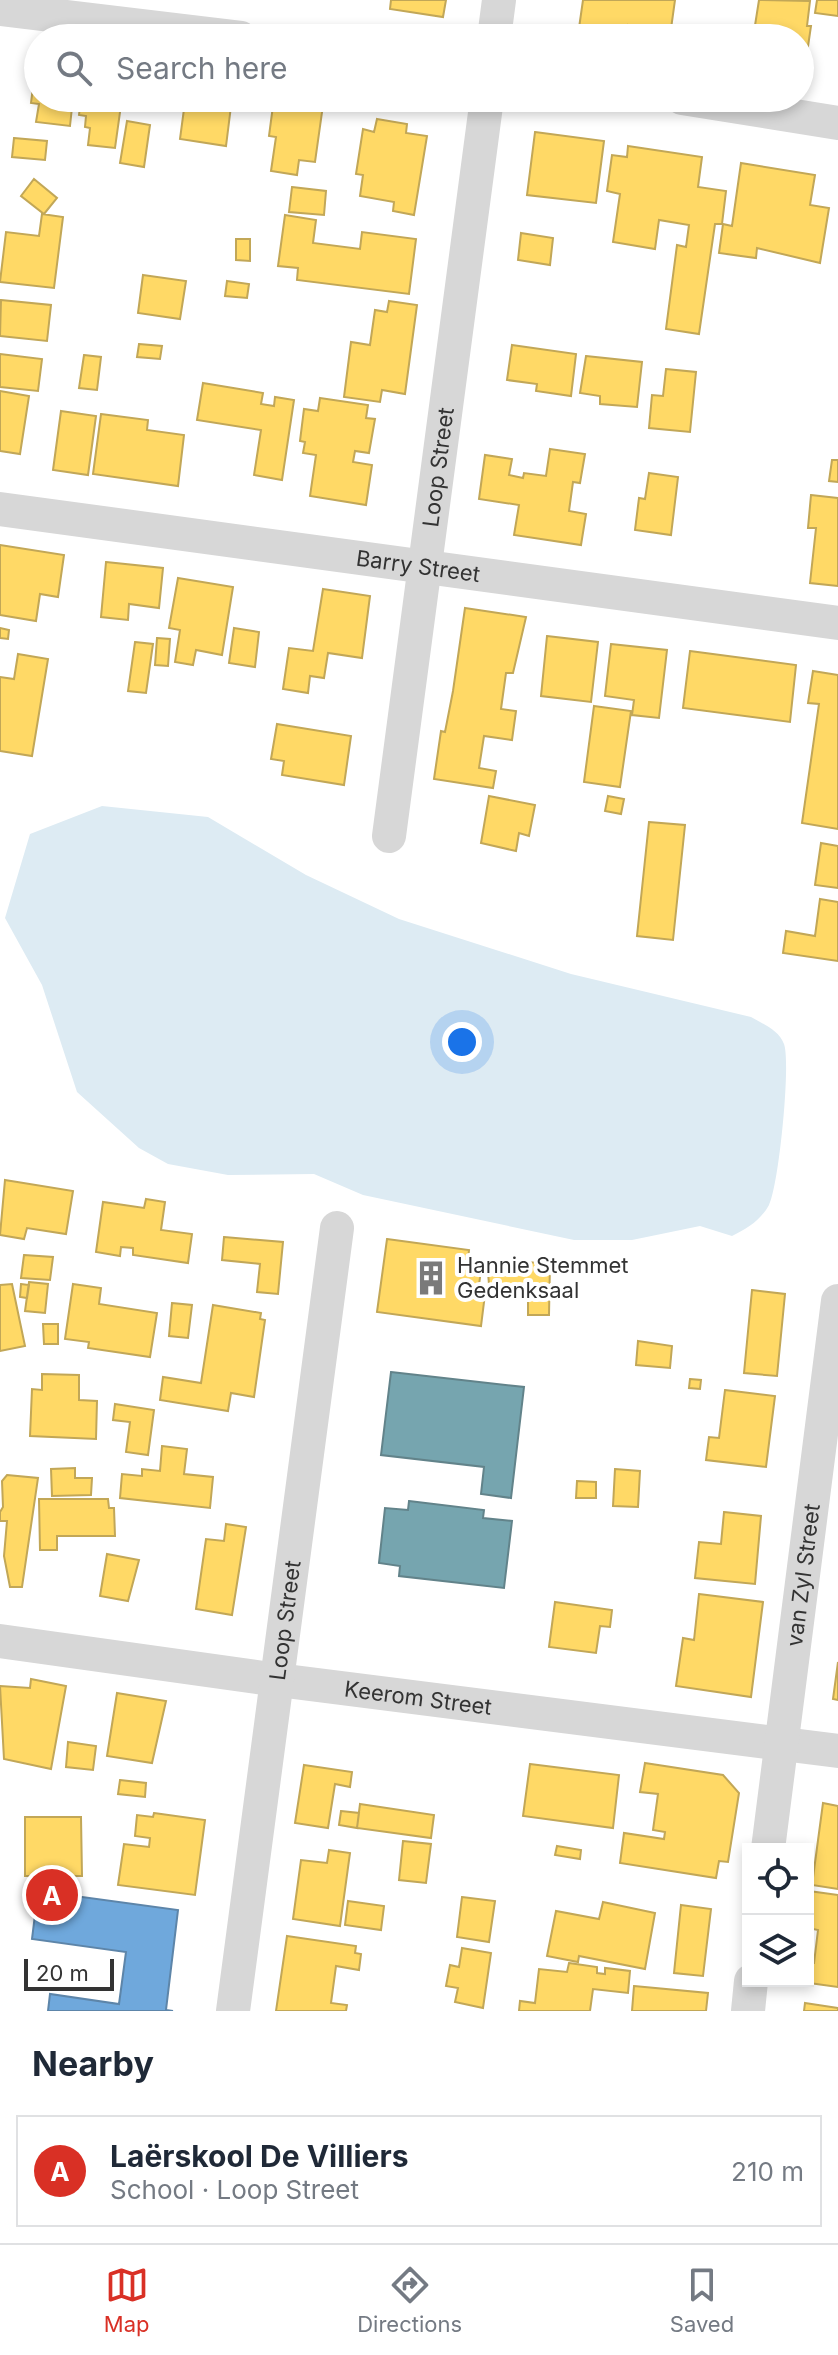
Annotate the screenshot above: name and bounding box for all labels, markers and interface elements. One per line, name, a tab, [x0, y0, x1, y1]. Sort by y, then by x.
search box	[24, 24, 814, 112]
icon: search	[52, 46, 96, 90]
text: Search here	[116, 50, 288, 86]
street label: Loop Street	[417, 406, 459, 529]
street label: Barry Street	[355, 545, 482, 587]
your location	[442, 1022, 482, 1062]
place label: Hannie Stemmet Gedenksaal	[457, 1252, 629, 1303]
building icon: Hannie Stemmet Gedenksaal	[412, 1259, 450, 1297]
street label: van Zyl Street	[781, 1502, 825, 1648]
street label: Loop Street	[264, 1559, 306, 1682]
street label: Keerom Street	[343, 1676, 493, 1720]
map controls	[742, 1843, 814, 1987]
button: locate	[742, 1843, 814, 1915]
pin: A	[26, 1865, 78, 1925]
button: layers	[742, 1915, 814, 1987]
scale bar	[24, 1955, 114, 1991]
text: 20 m	[36, 1960, 89, 1986]
text: Nearby	[32, 2043, 154, 2084]
text: Laërskool De Villiers	[110, 2138, 408, 2174]
text: A	[50, 2156, 70, 2187]
text: 210 m	[731, 2156, 804, 2187]
text: School · Loop Street	[110, 2174, 359, 2205]
tab: Map	[104, 2263, 150, 2337]
tab: Directions	[357, 2263, 462, 2337]
tab: Saved	[670, 2263, 734, 2337]

